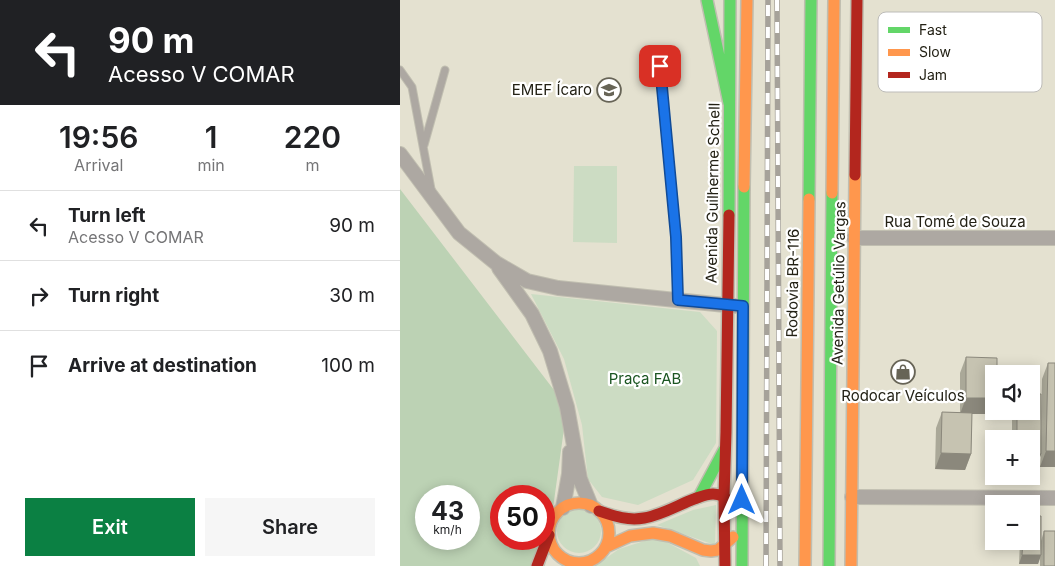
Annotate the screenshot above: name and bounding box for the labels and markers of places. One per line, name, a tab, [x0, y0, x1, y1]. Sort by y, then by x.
pin	[639, 45, 681, 87]
school or university icon: EMEF Ícaro	[596, 77, 622, 103]
place label: EMEF Ícaro	[512, 80, 592, 99]
shop icon: Rodocar Veículos	[890, 359, 916, 385]
place label: Rodocar Veículos	[841, 386, 965, 405]

